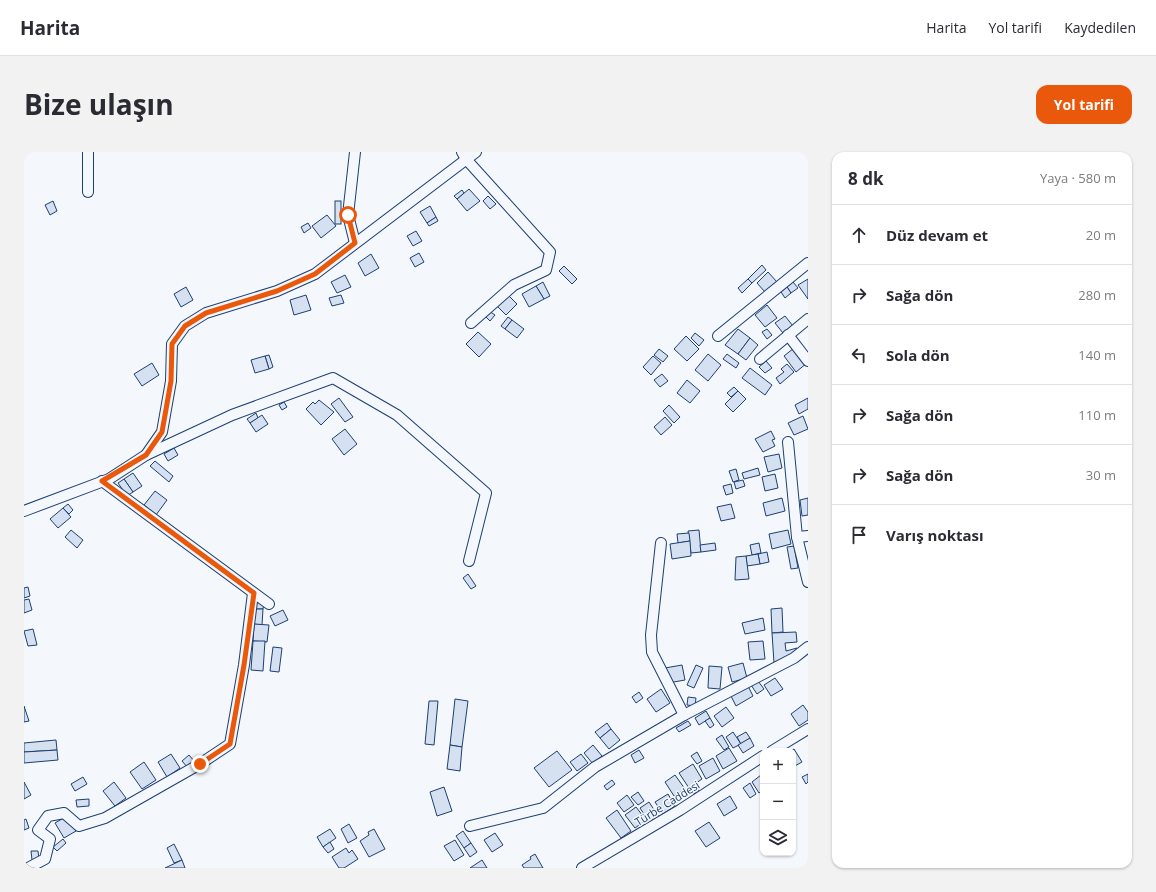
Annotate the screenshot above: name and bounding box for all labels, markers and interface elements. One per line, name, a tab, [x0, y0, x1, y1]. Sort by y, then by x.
text: Harita	[20, 15, 80, 41]
text: Harita	[926, 18, 966, 37]
text: Yol tarifi	[988, 18, 1042, 37]
text: Kaydedilen	[1064, 18, 1136, 37]
text: Bize ulaşın	[24, 85, 174, 123]
button: Yol tarifi	[1036, 85, 1132, 124]
text: 8 dk	[848, 167, 883, 190]
text: Yaya · 580 m	[1040, 169, 1116, 187]
route start	[339, 206, 357, 224]
icon: ahead	[848, 224, 870, 246]
text: Düz devam et	[886, 225, 988, 245]
text: 20 m	[1086, 226, 1116, 244]
icon: right	[848, 284, 870, 306]
text: Sağa dön	[886, 285, 953, 305]
text: 280 m	[1078, 286, 1116, 304]
icon: left	[848, 344, 870, 366]
text: Sola dön	[886, 345, 950, 365]
text: 140 m	[1078, 346, 1116, 364]
icon: right	[848, 404, 870, 426]
text: Sağa dön	[886, 405, 953, 425]
text: 110 m	[1078, 406, 1116, 424]
icon: right	[848, 464, 870, 486]
text: Sağa dön	[886, 465, 953, 485]
text: 30 m	[1086, 466, 1116, 484]
icon: arrive	[848, 524, 870, 546]
text: Varış noktası	[886, 525, 984, 545]
map controls	[760, 748, 796, 856]
button: +	[760, 748, 796, 784]
route end	[191, 755, 209, 773]
street label: Türbe Caddesi	[632, 777, 702, 829]
button: −	[760, 784, 796, 820]
button: layers	[760, 820, 796, 856]

